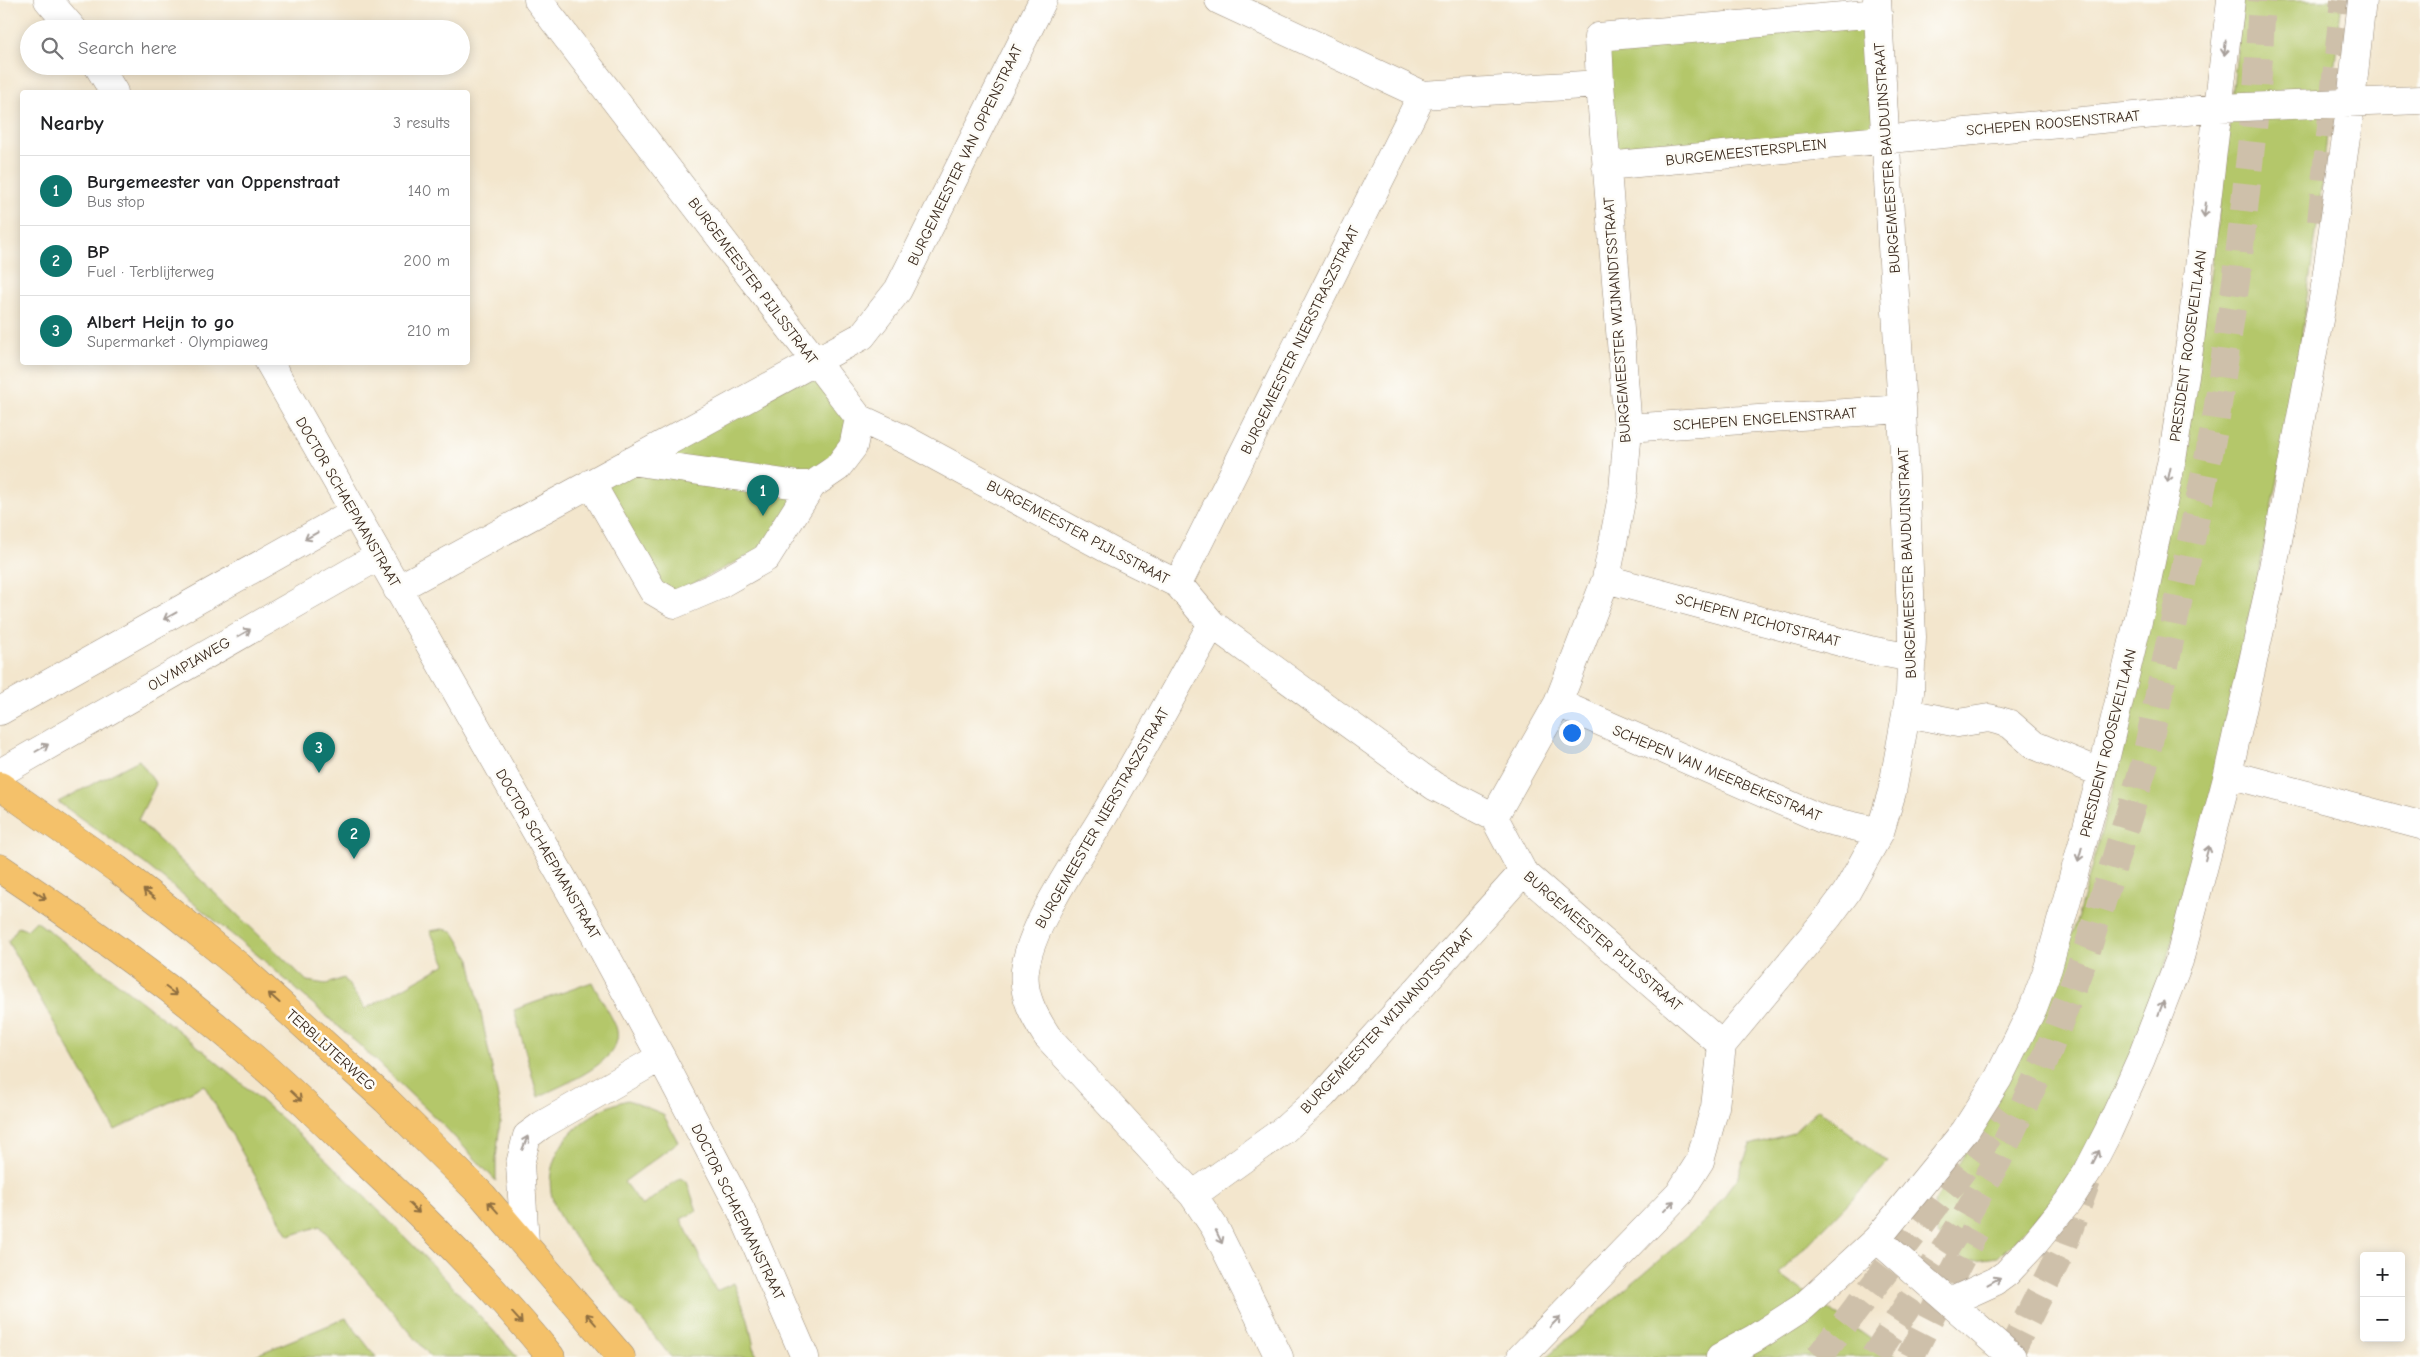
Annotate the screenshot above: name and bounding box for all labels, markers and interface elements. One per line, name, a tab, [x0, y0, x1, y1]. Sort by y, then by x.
search box	[20, 20, 470, 75]
icon: search	[38, 34, 66, 62]
text: Search here	[78, 37, 177, 59]
one-way arrow	[2220, 40, 2230, 56]
street label: BURGEMEESTER VAN OPPENSTRAAT	[904, 42, 1027, 268]
street label: BURGEMEESTER BAUDUINSTRAAT	[1870, 42, 1904, 274]
street label: SCHEPEN ROOSENSTRAAT	[1965, 106, 2141, 140]
text: Nearby	[40, 111, 104, 135]
text: 3 results	[393, 114, 450, 132]
street label: BURGEMEESTERSPLEIN	[1664, 135, 1828, 169]
text: Burgemeester van Oppenstraat	[87, 171, 340, 193]
text: 1	[53, 182, 59, 200]
text: 140 m	[408, 182, 450, 200]
text: Bus stop	[87, 193, 145, 211]
street label: BURGEMEESTER PIJLSSTRAAT	[684, 194, 822, 368]
street label: BURGEMEESTER WIJNANDTSSTRAAT	[1599, 196, 1635, 444]
one-way arrow	[2200, 201, 2210, 217]
street label: BURGEMEESTER NIERSTRASZSTRAAT	[1237, 223, 1363, 457]
text: BP	[87, 241, 109, 263]
street label: PRESIDENT ROOSEVELTLAAN	[2166, 249, 2210, 443]
text: 2	[52, 252, 60, 270]
text: 200 m	[404, 252, 450, 270]
text: Fuel · Terblijterweg	[87, 263, 215, 281]
text: Albert Heijn to go	[87, 311, 234, 333]
text: 3	[52, 322, 60, 340]
text: 210 m	[407, 322, 450, 340]
text: Supermarket · Olympiaweg	[87, 333, 269, 351]
street label: SCHEPEN ENGELENSTRAAT	[1673, 404, 1858, 434]
street label: DOCTOR SCHAEPMANSTRAAT	[292, 414, 404, 590]
street label: BURGEMEESTER BAUDUINSTRAAT	[1894, 447, 1920, 679]
one-way arrow	[2163, 466, 2173, 482]
pin: 1	[747, 475, 779, 516]
street label: BURGEMEESTER PIJLSSTRAAT	[984, 476, 1173, 588]
one-way arrow	[304, 531, 319, 541]
street label: SCHEPEN PICHOTSTRAAT	[1674, 589, 1842, 651]
one-way arrow	[163, 611, 177, 621]
one-way arrow	[237, 628, 252, 638]
street label: OLYMPIAWEG	[145, 633, 234, 695]
street label: PRESIDENT ROOSEVELTLAAN	[2076, 647, 2140, 839]
street label: BURGEMEESTER NIERSTRASZSTRAAT	[1031, 704, 1173, 932]
your location	[1559, 720, 1585, 746]
street label: SCHEPEN VAN MEERBEKESTRAAT	[1610, 721, 1824, 825]
pin: 3	[303, 732, 335, 773]
one-way arrow	[35, 743, 49, 753]
street label: DOCTOR SCHAEPMANSTRAAT	[492, 766, 604, 942]
pin: 2	[338, 818, 370, 859]
one-way arrow	[2203, 845, 2212, 861]
one-way arrow	[2075, 846, 2085, 862]
street label: BURGEMEESTER PIJLSSTRAAT	[1520, 867, 1686, 1015]
one-way arrow	[143, 889, 156, 900]
one-way arrow	[33, 890, 47, 900]
street label: BURGEMEESTER WIJNANDTSSTRAAT	[1296, 925, 1478, 1117]
one-way arrow	[165, 986, 178, 997]
one-way arrow	[268, 992, 281, 1004]
one-way arrow	[2156, 1001, 2166, 1016]
street label: TERBLIJTERWEG	[283, 1005, 379, 1095]
one-way arrow	[290, 1090, 302, 1102]
street label: DOCTOR SCHAEPMANSTRAAT	[687, 1121, 789, 1303]
one-way arrow	[521, 1136, 530, 1151]
one-way arrow	[2091, 1150, 2101, 1165]
one-way arrow	[487, 1200, 499, 1213]
one-way arrow	[1663, 1200, 1675, 1213]
one-way arrow	[407, 1202, 420, 1214]
one-way arrow	[1215, 1229, 1224, 1244]
map controls	[2360, 1252, 2405, 1342]
button: +	[2360, 1252, 2405, 1297]
one-way arrow	[1986, 1276, 2000, 1286]
button: −	[2360, 1297, 2405, 1342]
one-way arrow	[511, 1311, 523, 1324]
one-way arrow	[585, 1313, 596, 1326]
one-way arrow	[1549, 1316, 1561, 1328]

